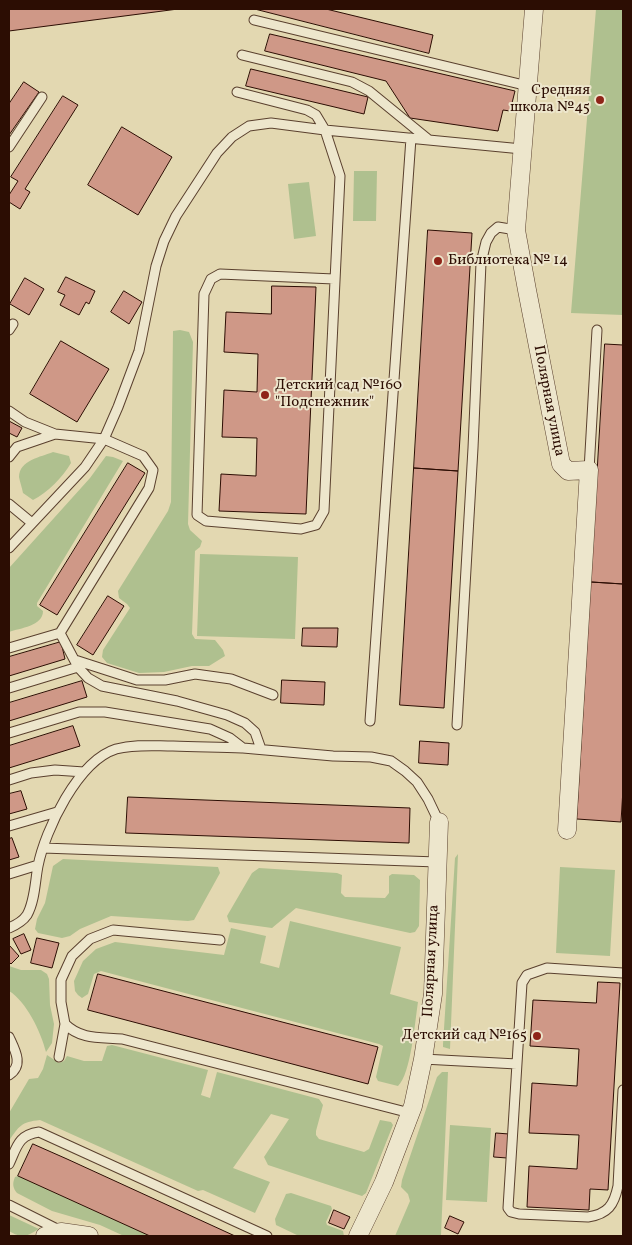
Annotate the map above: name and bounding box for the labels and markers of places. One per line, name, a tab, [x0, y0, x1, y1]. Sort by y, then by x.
place label: Средняя школа №45	[510, 82, 590, 117]
marker: Средняя школа №45	[594, 94, 606, 106]
place label: Библиотека № 14	[448, 252, 568, 270]
marker: Библиотека № 14	[432, 255, 444, 267]
place label: Детский сад №160 "Подснежник"	[275, 377, 402, 412]
marker: Детский сад №160 "Подснежник"	[259, 389, 271, 401]
place label: Детский сад №165	[402, 1027, 527, 1045]
marker: Детский сад №165	[531, 1030, 543, 1042]

